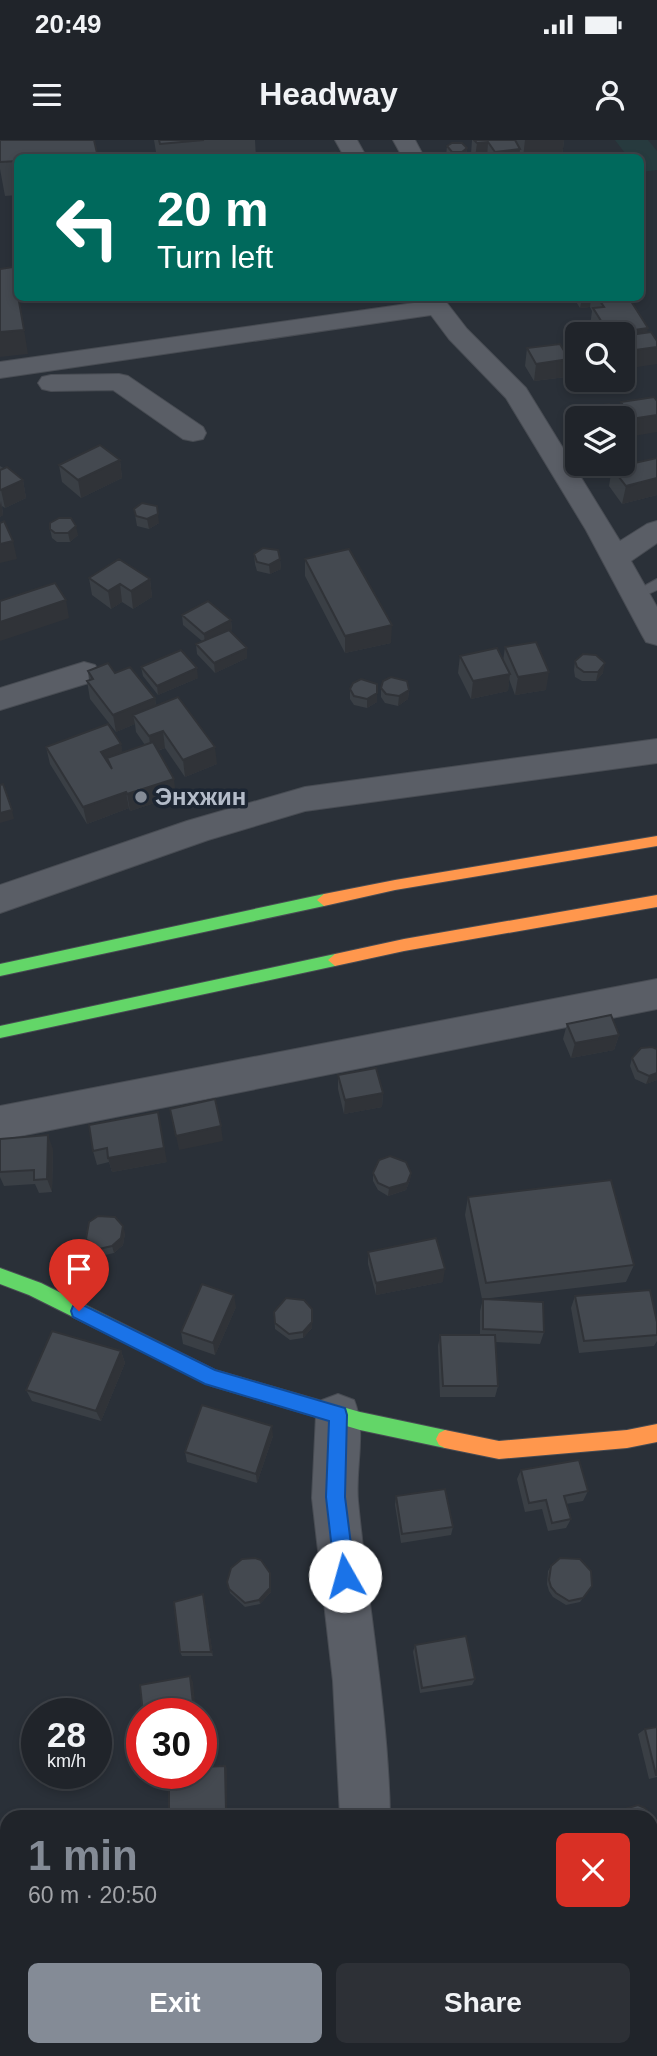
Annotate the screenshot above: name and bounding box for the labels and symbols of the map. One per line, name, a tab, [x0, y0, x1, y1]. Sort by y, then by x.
place label: Энхжин	[155, 783, 246, 810]
marker: Энхжин	[133, 789, 149, 805]
pin	[49, 1239, 109, 1311]
position arrow	[308, 1539, 382, 1613]
speed limit sign: 30	[126, 1698, 217, 1789]

